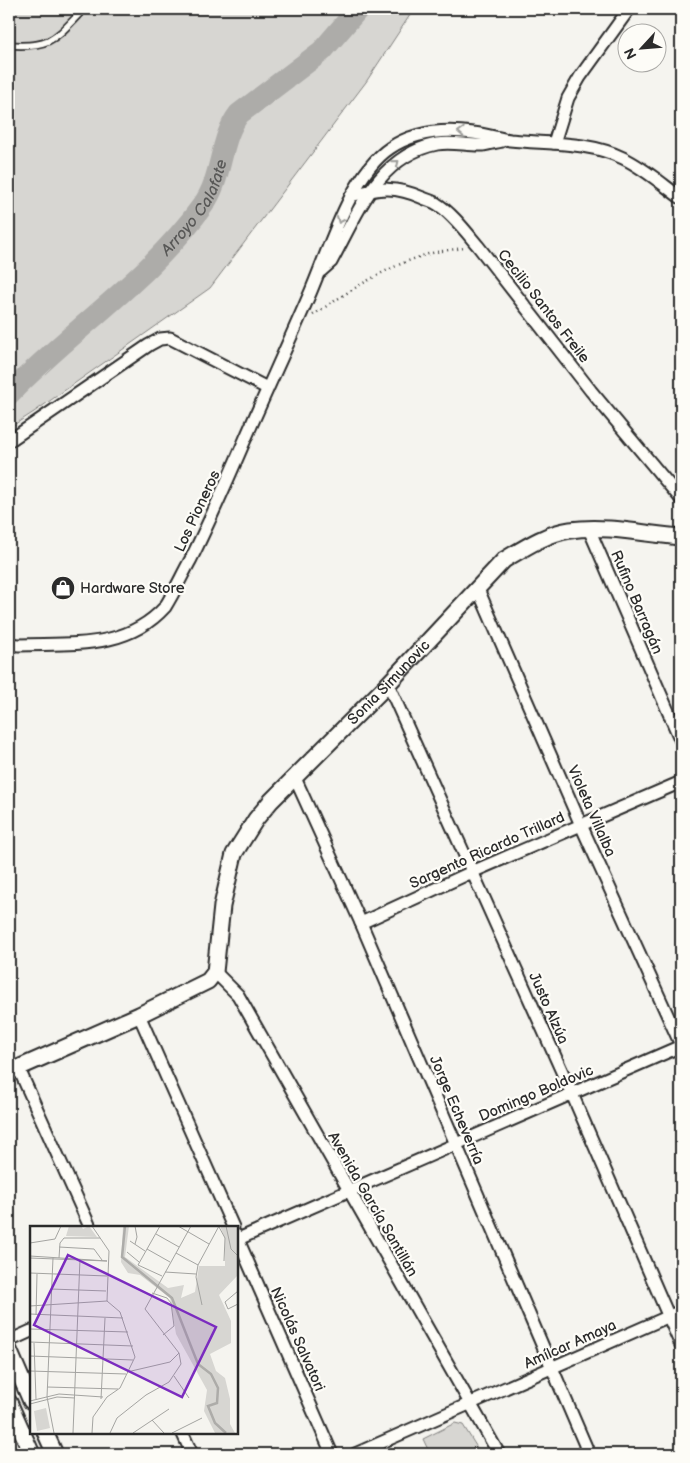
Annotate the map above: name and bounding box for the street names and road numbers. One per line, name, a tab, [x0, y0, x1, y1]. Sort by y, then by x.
street label: Cecilio Santos Freile	[493, 246, 594, 367]
street label: Los Pioneros	[170, 467, 225, 555]
street label: Rufino Barragán	[606, 548, 667, 657]
street label: Sonia Simunovic	[344, 636, 434, 729]
street label: Violeta Villalba	[563, 763, 620, 860]
street label: Sargento Ricardo Trillard	[407, 808, 568, 893]
street label: Justo Alzúa	[524, 969, 573, 1047]
street label: Jorge Echeverría	[425, 1053, 488, 1168]
street label: Domingo Boldovic	[476, 1061, 596, 1126]
street label: Avenida García Santillán	[323, 1128, 422, 1280]
street label: Nicolás Salvatori	[266, 1284, 329, 1394]
street label: Amílcar Amaya	[521, 1316, 619, 1373]

